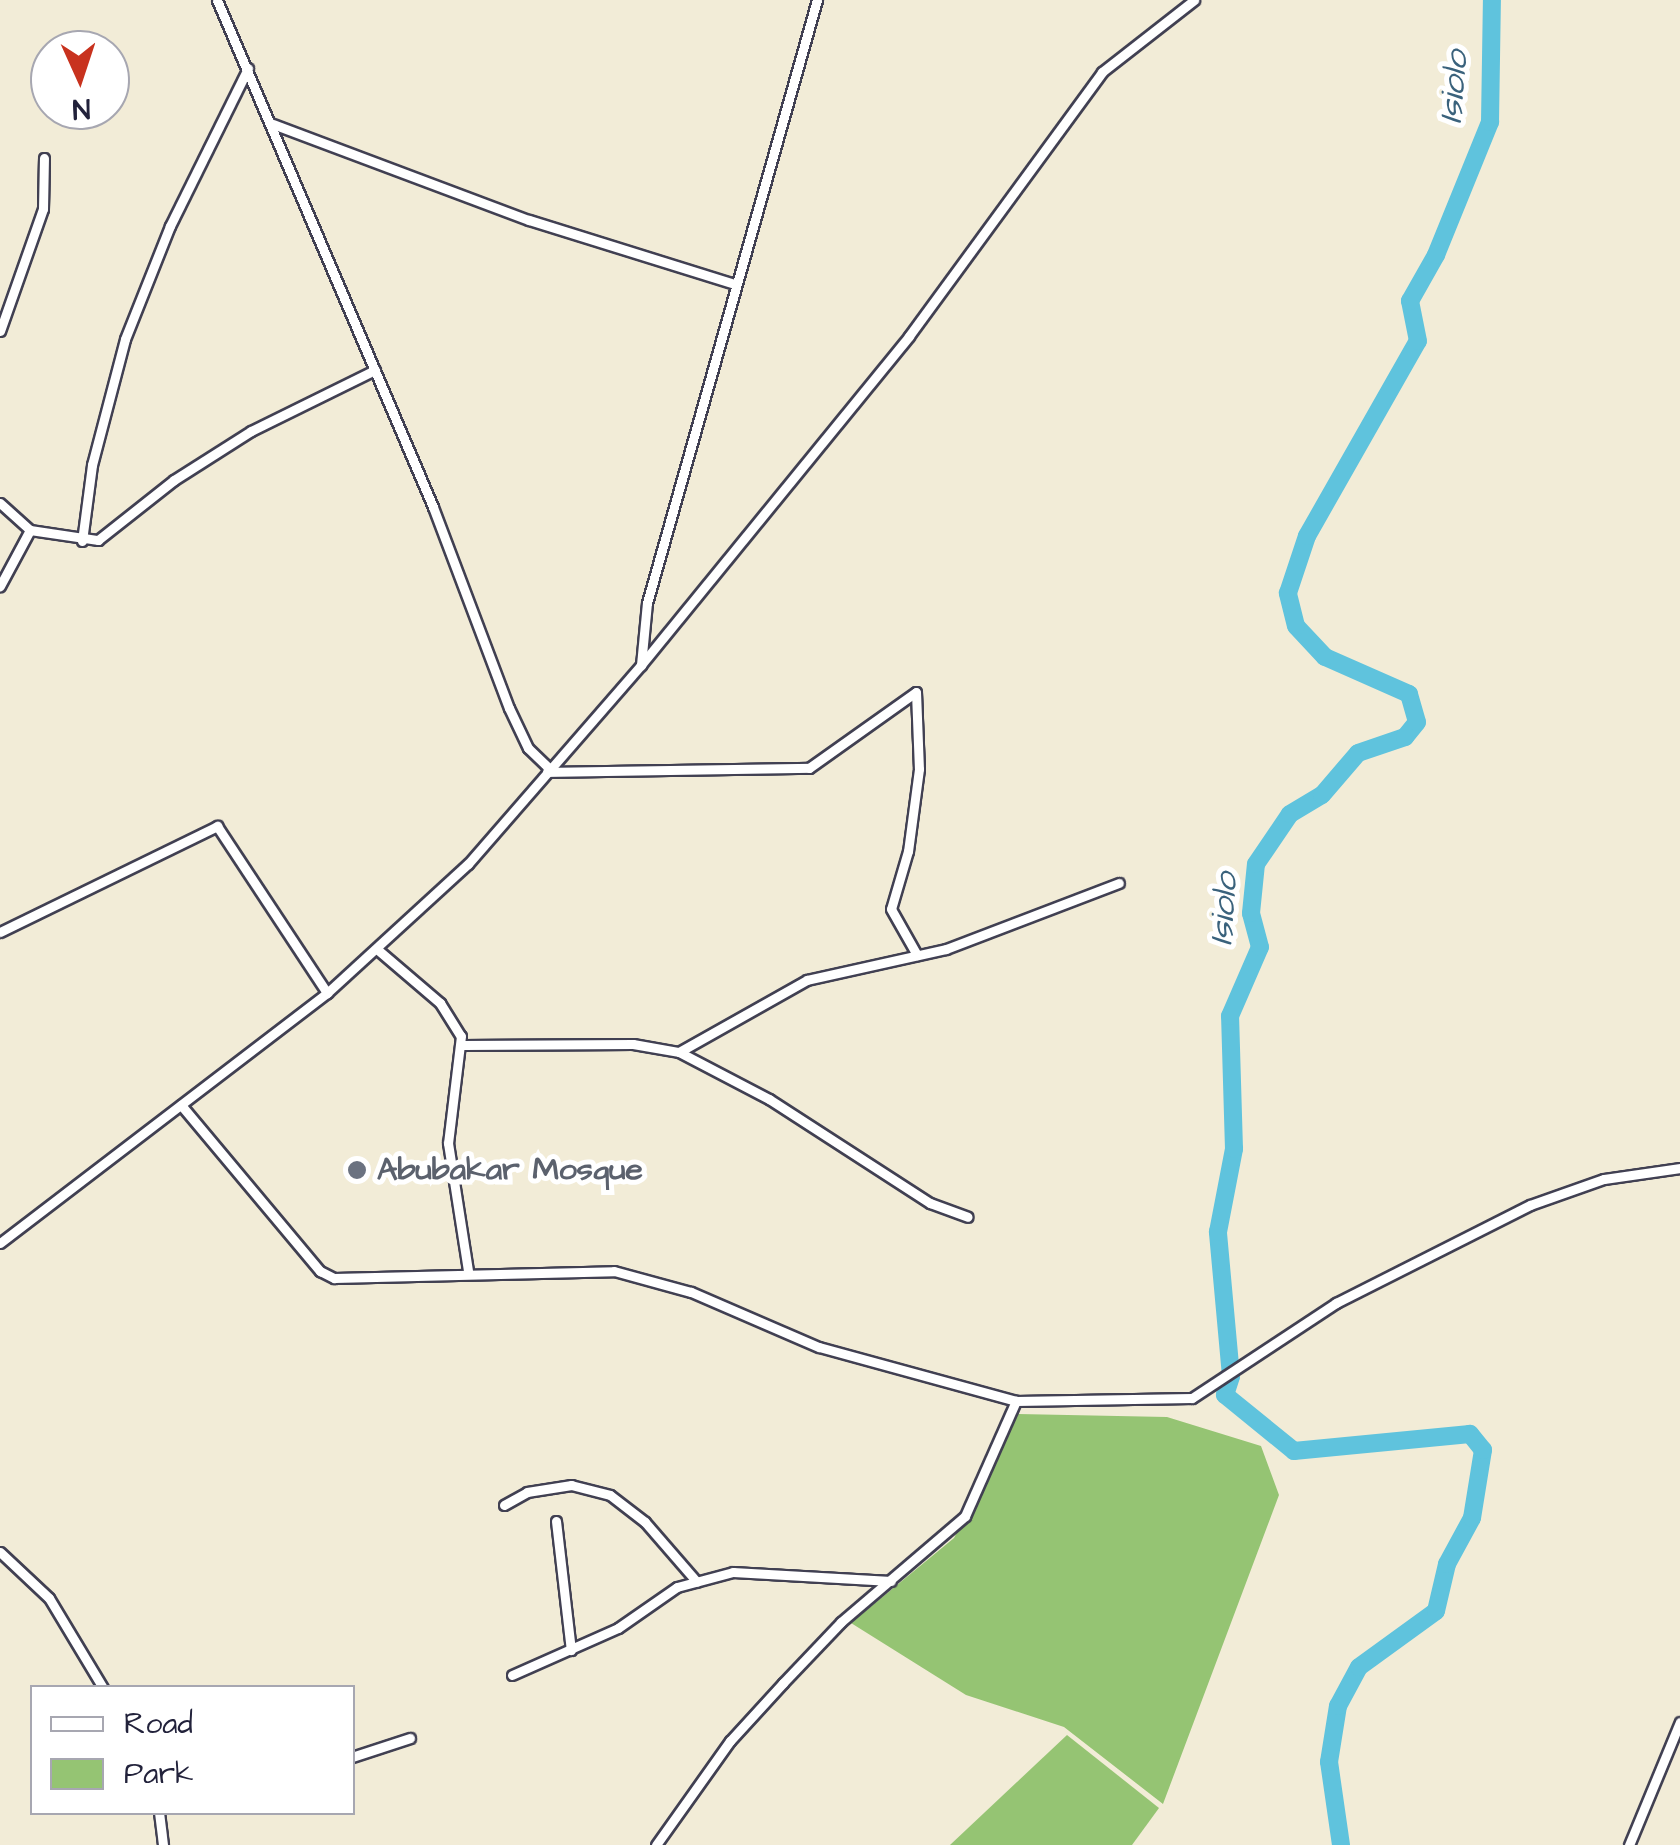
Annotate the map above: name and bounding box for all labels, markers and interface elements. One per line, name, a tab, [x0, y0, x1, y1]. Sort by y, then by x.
north arrow	[30, 30, 130, 130]
water label: Isiolo	[1430, 49, 1478, 125]
text: N	[72, 89, 91, 128]
water label: Isiolo	[1201, 871, 1247, 947]
place label: Abubakar Mosque	[377, 1151, 643, 1189]
marker: Abubakar Mosque	[346, 1159, 368, 1181]
legend	[30, 1685, 355, 1815]
text: Road	[124, 1703, 193, 1745]
text: Park	[124, 1753, 193, 1795]

